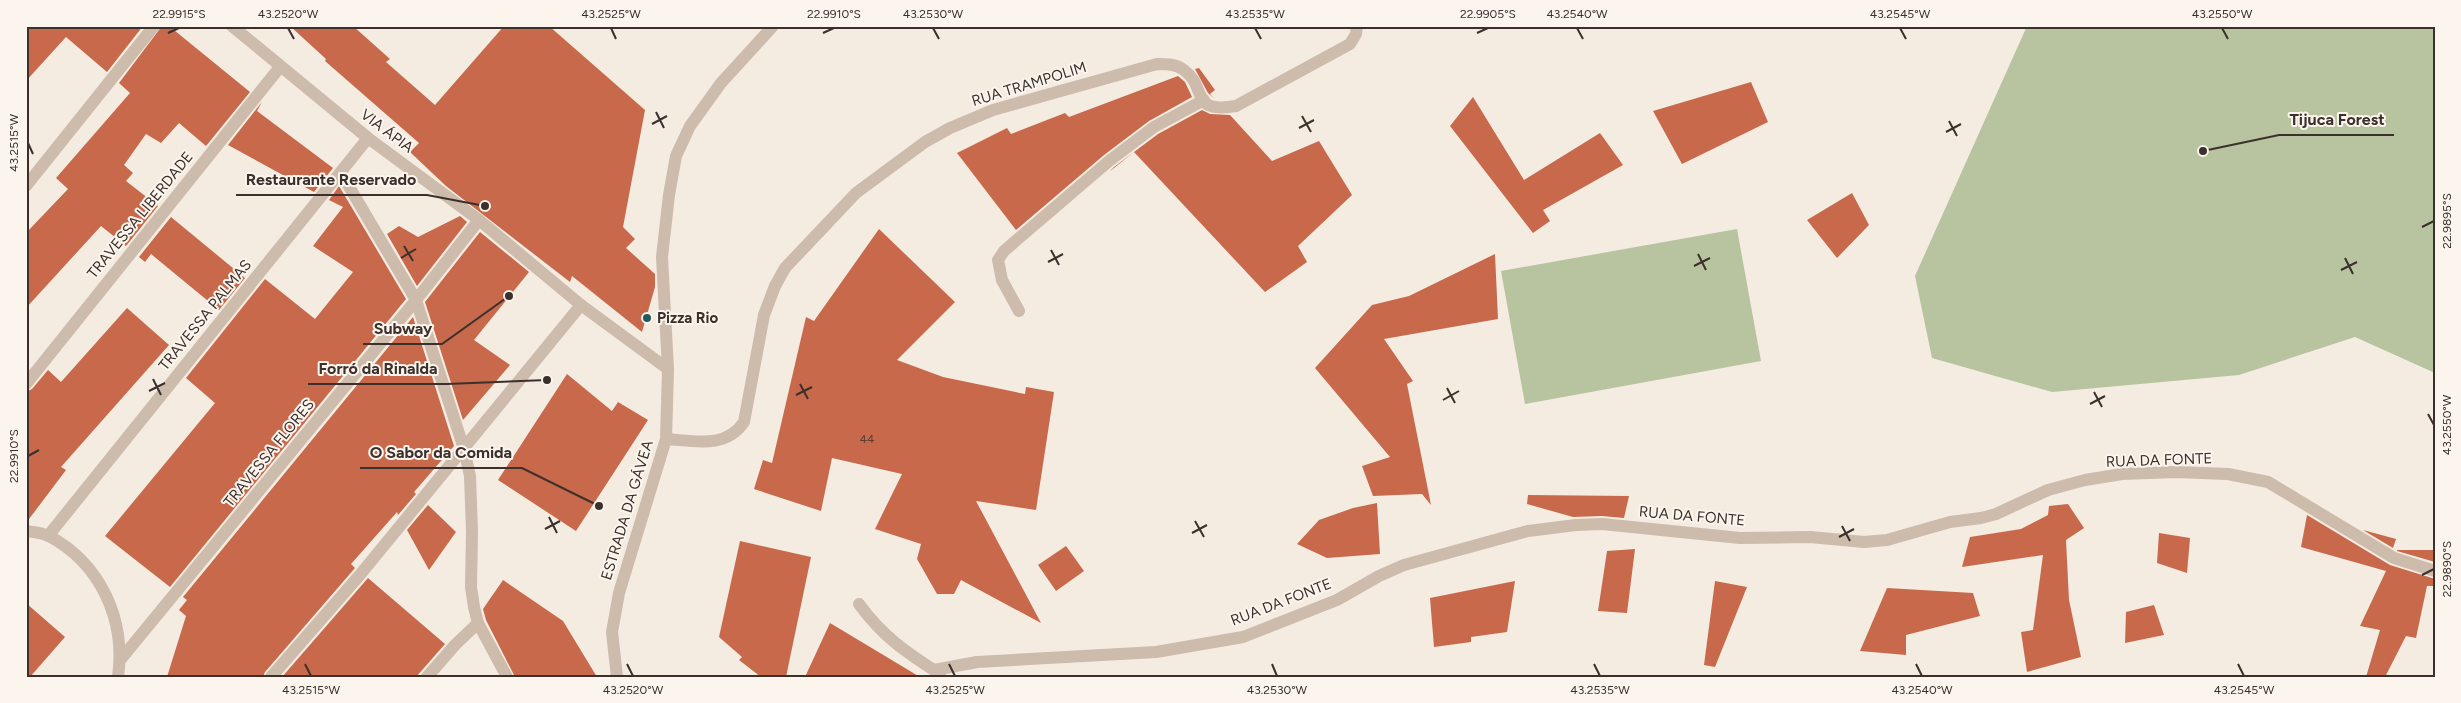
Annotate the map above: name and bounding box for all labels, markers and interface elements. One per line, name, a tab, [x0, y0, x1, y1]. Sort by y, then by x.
text: 22.9915°S	[152, 7, 206, 21]
text: 43.2520°W	[258, 7, 319, 21]
text: 43.2525°W	[581, 7, 641, 21]
text: 22.9910°S	[807, 7, 861, 21]
text: 43.2530°W	[903, 7, 964, 21]
text: 43.2535°W	[1225, 7, 1285, 21]
text: 22.9905°S	[1460, 7, 1516, 21]
text: 43.2540°W	[1546, 7, 1608, 21]
text: 43.2545°W	[1870, 7, 1931, 21]
text: 43.2550°W	[2192, 7, 2253, 21]
street label: RUA TRAMPOLIM	[969, 58, 1089, 110]
callout: Tijuca Forest	[2279, 104, 2394, 135]
street label: VIA ÁPIA	[357, 105, 417, 157]
text: Tijuca Forest	[2289, 110, 2385, 129]
text: 43.2515°W	[7, 114, 21, 172]
street label: TRAVESSA LIBERDADE	[83, 148, 197, 282]
callout: Restaurante Reservado	[236, 164, 427, 195]
text: Restaurante Reservado	[246, 170, 416, 189]
text: 22.9895°S	[2440, 193, 2454, 249]
street label: TRAVESSA PALMAS	[155, 256, 255, 374]
place label: Pizza Rio	[657, 309, 718, 327]
marker: Pizza Rio	[641, 312, 653, 324]
callout: Subway	[363, 313, 442, 344]
text: Subway	[374, 319, 433, 338]
callout: Forró da Rinalda	[308, 353, 447, 384]
text: Forró da Rinalda	[318, 359, 438, 378]
text: 43.2550°W	[2440, 394, 2454, 455]
street label: TRAVESSA FLORES	[220, 395, 318, 511]
text: 22.9910°S	[7, 429, 21, 483]
house number: 44	[860, 432, 875, 446]
callout: O Sabor da Comida	[360, 437, 522, 468]
street label: ESTRADA DA GÁVEA	[597, 438, 657, 582]
text: O Sabor da Comida	[370, 443, 512, 462]
street label: RUA DA FONTE	[2105, 449, 2213, 471]
street label: RUA DA FONTE	[1638, 502, 1746, 530]
text: 22.9890°S	[2440, 541, 2454, 597]
street label: RUA DA FONTE	[1228, 574, 1334, 630]
text: 43.2515°W	[282, 683, 340, 697]
text: 43.2520°W	[603, 683, 664, 697]
text: 43.2525°W	[925, 683, 985, 697]
text: 43.2530°W	[1247, 683, 1308, 697]
text: 43.2535°W	[1570, 683, 1630, 697]
text: 43.2540°W	[1891, 683, 1953, 697]
text: 43.2545°W	[2214, 683, 2275, 697]

